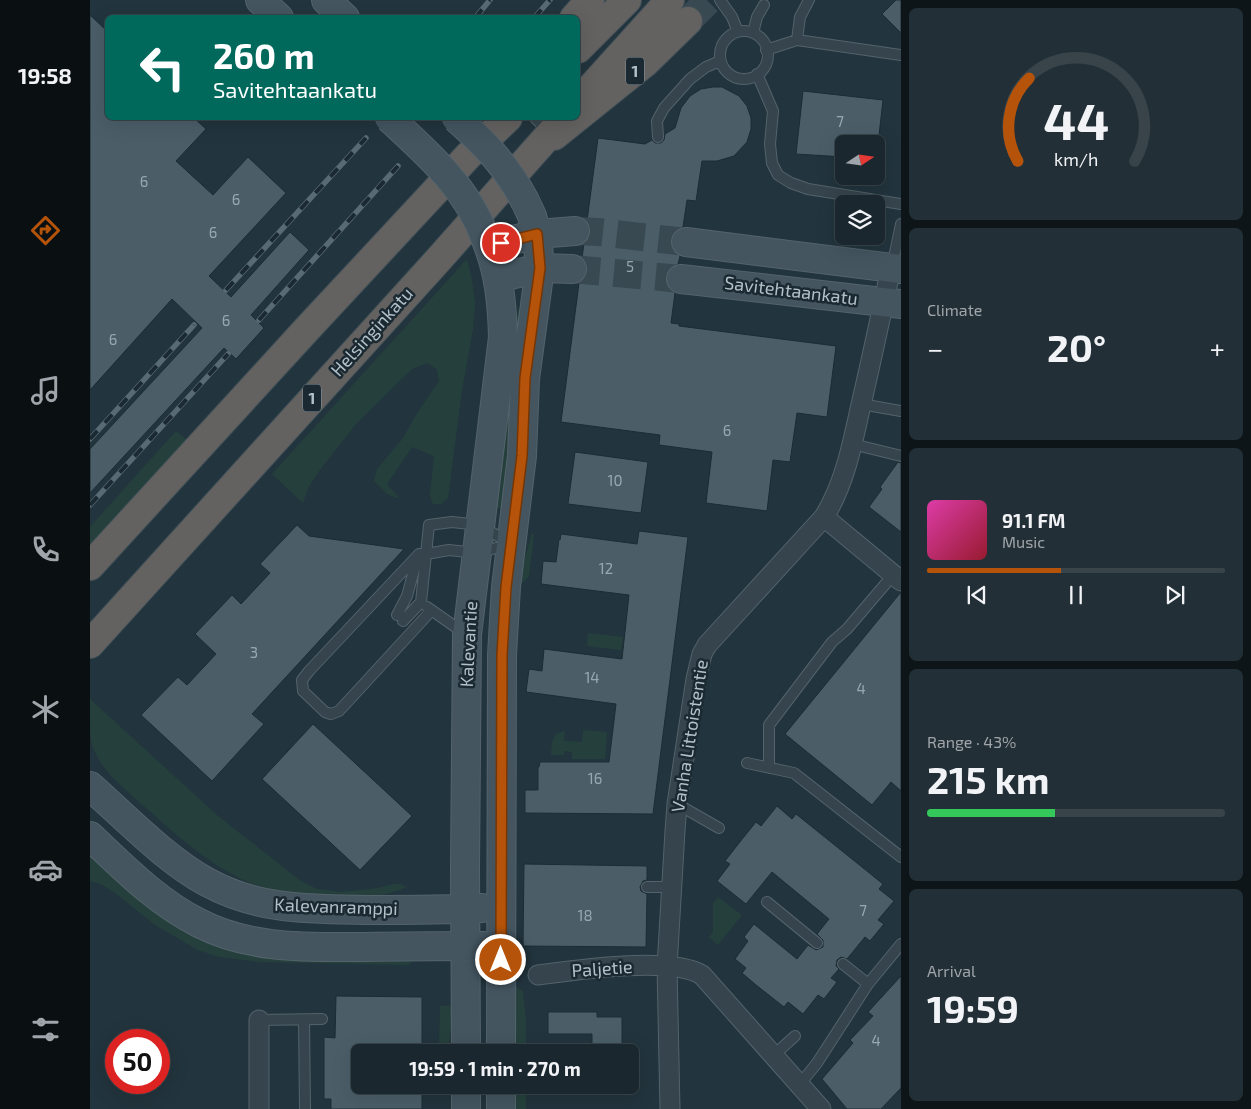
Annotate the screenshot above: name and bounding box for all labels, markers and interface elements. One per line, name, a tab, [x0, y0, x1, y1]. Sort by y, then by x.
text: 260 m	[213, 34, 314, 76]
icon: left	[130, 35, 195, 100]
road number: 1	[626, 58, 644, 84]
text: 19:58	[18, 62, 72, 88]
text: Savitehtaankatu	[213, 76, 377, 102]
text: 44	[1043, 88, 1109, 150]
house number: 7	[836, 112, 844, 130]
north arrow	[835, 135, 885, 185]
map controls	[835, 135, 885, 245]
text: km/h	[1054, 148, 1098, 170]
house number: 6	[140, 172, 148, 190]
house number: 6	[232, 190, 240, 208]
button: layers	[835, 195, 885, 245]
icon: directions	[28, 213, 63, 248]
pin	[480, 222, 522, 264]
house number: 6	[209, 223, 217, 241]
icon: arrive	[487, 229, 515, 257]
house number: 5	[626, 257, 634, 275]
street label: Savitehtaankatu	[723, 271, 859, 309]
street label: Helsinginkatu	[326, 282, 417, 380]
text: Climate	[927, 300, 982, 319]
house number: 6	[222, 311, 230, 329]
text: 20°	[1047, 324, 1106, 370]
house number: 6	[109, 330, 117, 348]
text: −	[927, 331, 943, 365]
text: +	[1210, 331, 1225, 365]
icon: music	[28, 373, 63, 408]
road number: 1	[303, 384, 321, 412]
house number: 6	[723, 421, 731, 439]
house number: 10	[607, 471, 623, 489]
text: 91.1 FM	[1002, 509, 1066, 532]
icon: phone	[28, 532, 63, 567]
text: Music	[1002, 532, 1045, 551]
house number: 12	[599, 559, 613, 577]
icon: previous	[963, 581, 991, 609]
icon: pause	[1062, 581, 1090, 609]
icon: next	[1161, 581, 1189, 609]
street label: Kalevantie	[455, 600, 481, 688]
house number: 3	[250, 643, 258, 661]
street label: Vanha Littoistentie	[666, 658, 712, 814]
house number: 14	[584, 668, 600, 686]
house number: 4	[856, 679, 866, 697]
icon: climate	[28, 692, 63, 727]
text: Range · 43%	[927, 732, 1016, 751]
text: 215 km	[927, 756, 1049, 802]
house number: 16	[588, 769, 602, 787]
icon: car	[28, 852, 63, 887]
street label: Kalevanramppi	[274, 893, 398, 919]
house number: 7	[859, 901, 867, 919]
house number: 18	[577, 906, 593, 924]
position arrow	[474, 933, 526, 985]
street label: Paljetie	[571, 955, 633, 981]
text: Arrival	[927, 961, 976, 980]
text: 19:59	[927, 985, 1019, 1031]
icon: filters	[28, 1012, 63, 1047]
speed limit sign: 50	[105, 1029, 170, 1094]
house number: 4	[871, 1031, 881, 1049]
text: 19:59 · 1 min · 270 m	[409, 1057, 581, 1080]

